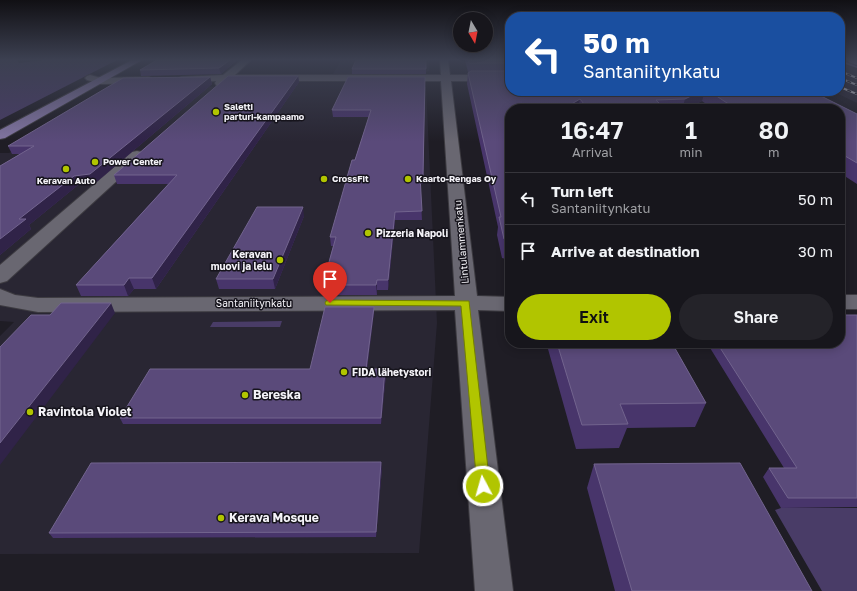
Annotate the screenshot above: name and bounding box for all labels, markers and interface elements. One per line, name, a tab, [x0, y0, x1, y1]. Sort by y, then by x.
north arrow	[453, 12, 493, 52]
map controls	[453, 12, 493, 52]
text: 50 m	[583, 26, 650, 59]
icon: left	[517, 28, 569, 80]
text: Santaniitynkatu	[583, 60, 720, 82]
place label: Saletti parturi-kampaamo	[224, 101, 305, 122]
marker: Saletti parturi-kampaamo	[211, 107, 221, 117]
text: 16:47	[561, 115, 624, 144]
text: 1	[685, 115, 697, 144]
text: 80	[759, 115, 789, 144]
text: Arrival	[572, 144, 613, 160]
text: min	[680, 144, 703, 160]
text: m	[768, 144, 780, 160]
place label: Power Center	[103, 156, 163, 167]
marker: Power Center	[90, 157, 100, 167]
marker: Keravan Auto	[61, 164, 71, 174]
place label: CrossFit	[332, 173, 369, 184]
place label: Kaarto-Rengas Oy	[416, 173, 497, 184]
marker: CrossFit	[319, 174, 329, 184]
marker: Kaarto-Rengas Oy	[403, 174, 413, 184]
place label: Keravan Auto	[37, 175, 96, 186]
text: Turn left	[551, 182, 613, 200]
icon: left	[517, 188, 539, 210]
text: 50 m	[798, 190, 833, 208]
street label: Lintulammenkatu	[451, 200, 471, 284]
text: Santaniitynkatu	[551, 200, 650, 216]
place label: Pizzeria Napoli	[376, 227, 448, 239]
marker: Pizzeria Napoli	[363, 228, 373, 238]
icon: arrive	[517, 240, 539, 262]
text: Arrive at destination	[551, 242, 700, 260]
text: 30 m	[798, 242, 833, 260]
place label: Keravan muovi ja lelu	[211, 248, 272, 272]
marker: Keravan muovi ja lelu	[275, 255, 285, 265]
pin	[313, 262, 347, 303]
icon: arrive	[319, 268, 341, 290]
button: Exit	[517, 294, 671, 340]
button: Share	[679, 294, 833, 340]
street label: Santaniitynkatu	[216, 297, 292, 309]
place label: FIDA lähetystori	[352, 366, 431, 378]
marker: FIDA lähetystori	[339, 367, 349, 377]
place label: Bereska	[253, 387, 301, 402]
marker: Bereska	[240, 390, 250, 400]
place label: Ravintola Violet	[38, 404, 132, 419]
marker: Ravintola Violet	[25, 407, 35, 417]
position arrow	[462, 465, 504, 507]
place label: Kerava Mosque	[229, 510, 319, 525]
marker: Kerava Mosque	[216, 513, 226, 523]

